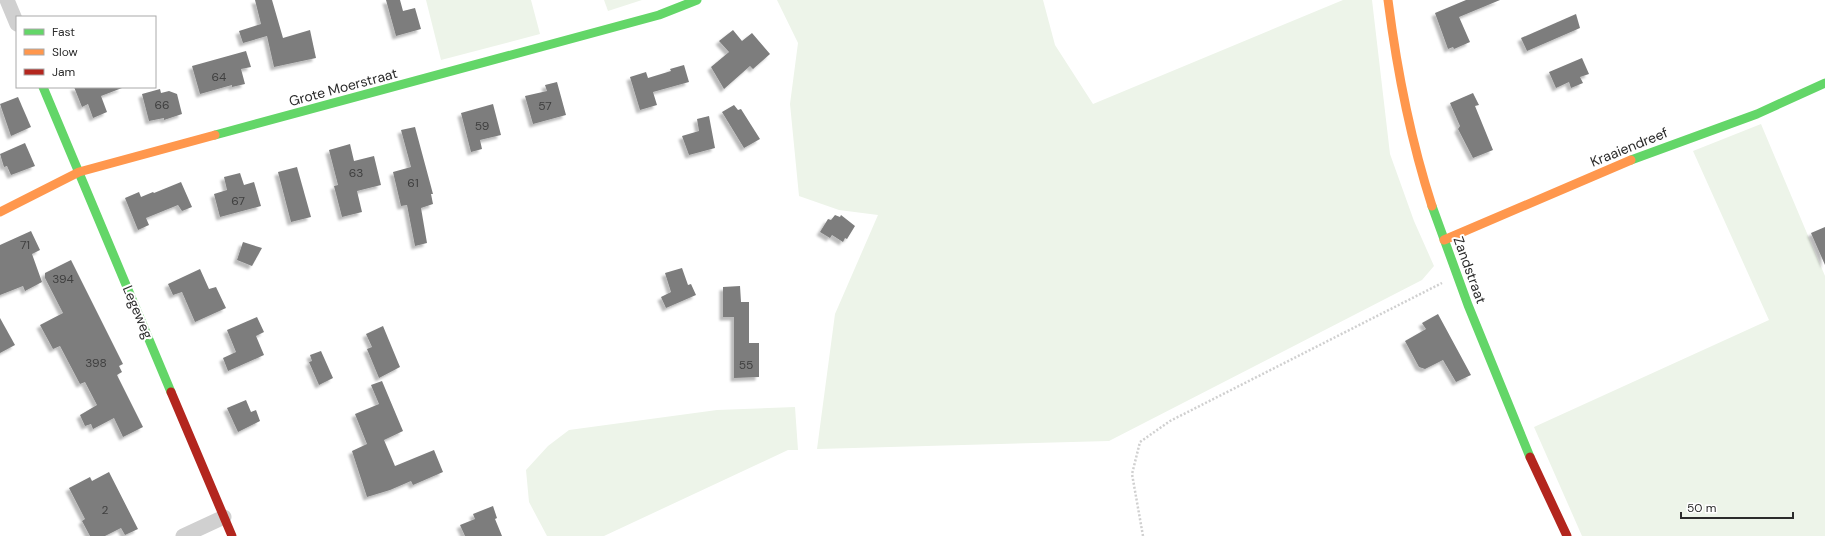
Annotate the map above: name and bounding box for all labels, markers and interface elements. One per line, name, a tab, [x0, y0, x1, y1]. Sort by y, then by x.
legend	[16, 16, 156, 88]
text: Fast	[52, 24, 75, 40]
text: Slow	[52, 44, 78, 60]
text: Jam	[52, 64, 75, 80]
street label: Grote Moerstraat	[287, 64, 399, 110]
house number: 64	[212, 69, 226, 85]
house number: 66	[154, 97, 170, 113]
house number: 57	[538, 98, 552, 114]
house number: 59	[475, 118, 489, 134]
street label: Kraaiendreef	[1587, 123, 1671, 171]
house number: 63	[349, 165, 363, 181]
house number: 61	[407, 175, 419, 191]
house number: 67	[231, 193, 245, 209]
street label: Zandstraat	[1450, 234, 1490, 306]
house number: 71	[20, 237, 30, 253]
house number: 394	[52, 271, 74, 287]
street label: Legeweg	[119, 283, 157, 342]
house number: 398	[85, 355, 107, 371]
house number: 55	[739, 357, 753, 373]
scale bar	[1681, 494, 1793, 520]
text: 50 m	[1687, 500, 1716, 516]
house number: 2	[102, 502, 109, 518]

